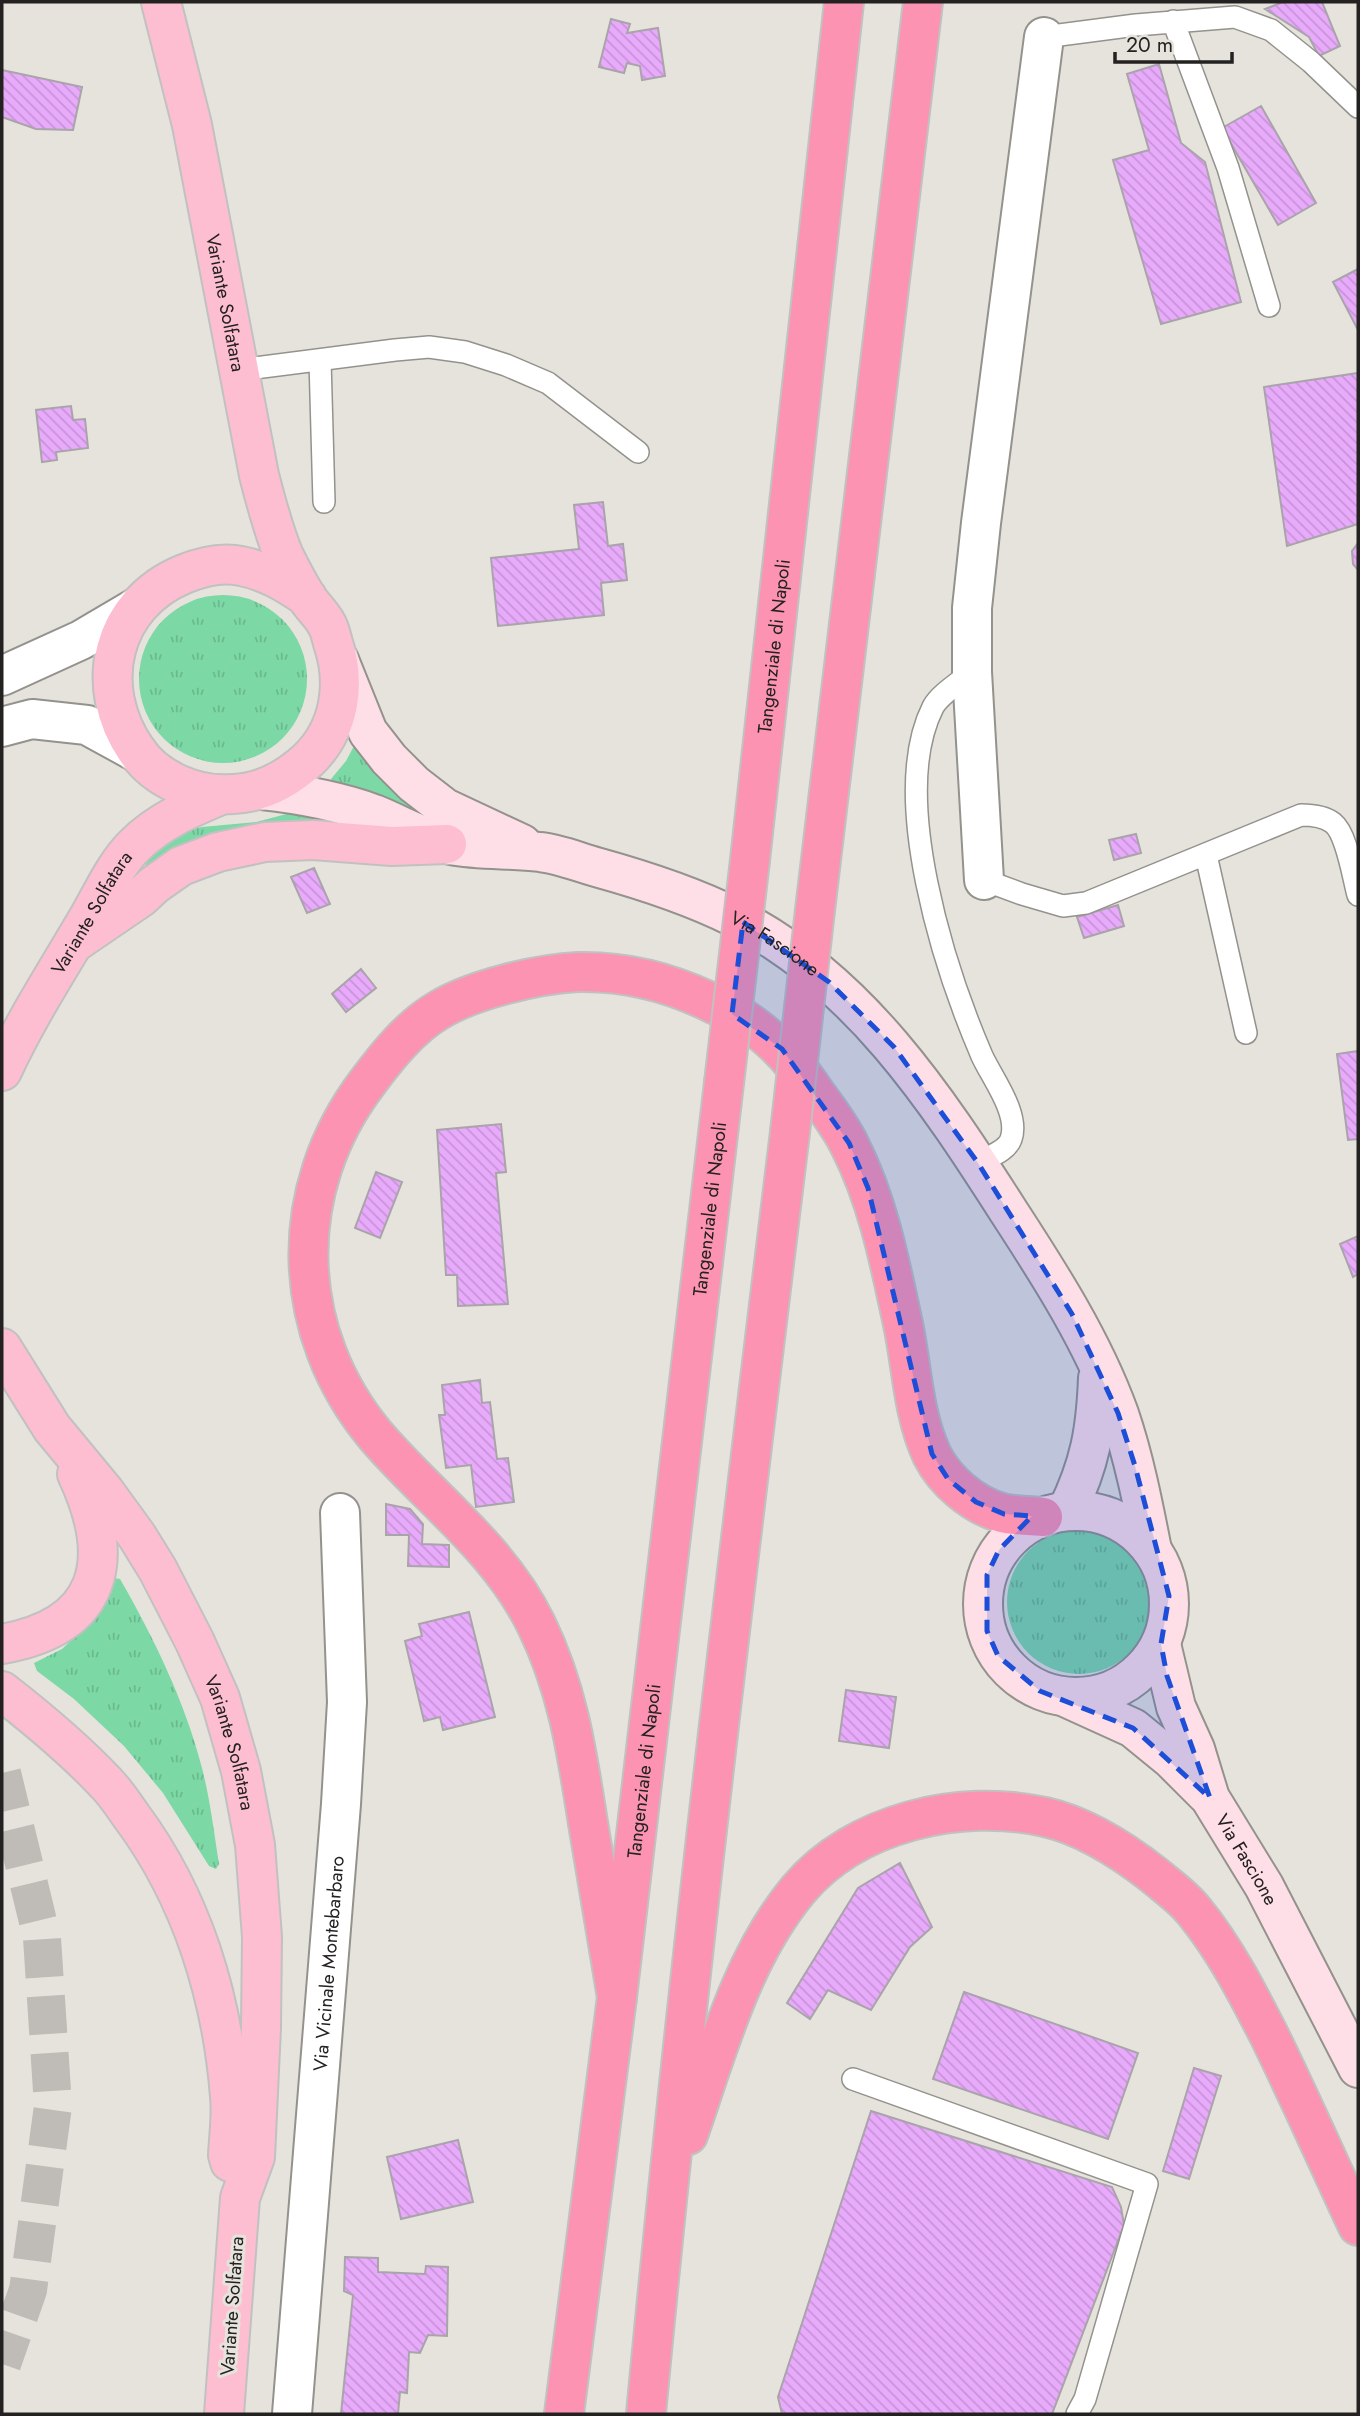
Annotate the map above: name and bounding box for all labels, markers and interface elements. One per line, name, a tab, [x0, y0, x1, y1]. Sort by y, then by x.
scale bar	[1115, 21, 1232, 65]
text: 20 m	[1126, 30, 1173, 60]
street label: Variante Solfatara	[200, 232, 252, 374]
street label: Tangenziale di Napoli	[750, 558, 796, 735]
street label: Variante Solfatara	[44, 845, 138, 979]
street label: Via Fascione	[726, 904, 826, 982]
street label: Tangenziale di Napoli	[686, 1120, 733, 1297]
street label: Variante Solfatara	[198, 1671, 262, 1813]
street label: Tangenziale di Napoli	[620, 1682, 667, 1860]
street label: Via Fascione	[1209, 1809, 1285, 1910]
street label: Via Vicinale Montebarbaro	[306, 1855, 350, 2072]
street label: Variante Solfatara	[214, 2235, 250, 2377]

